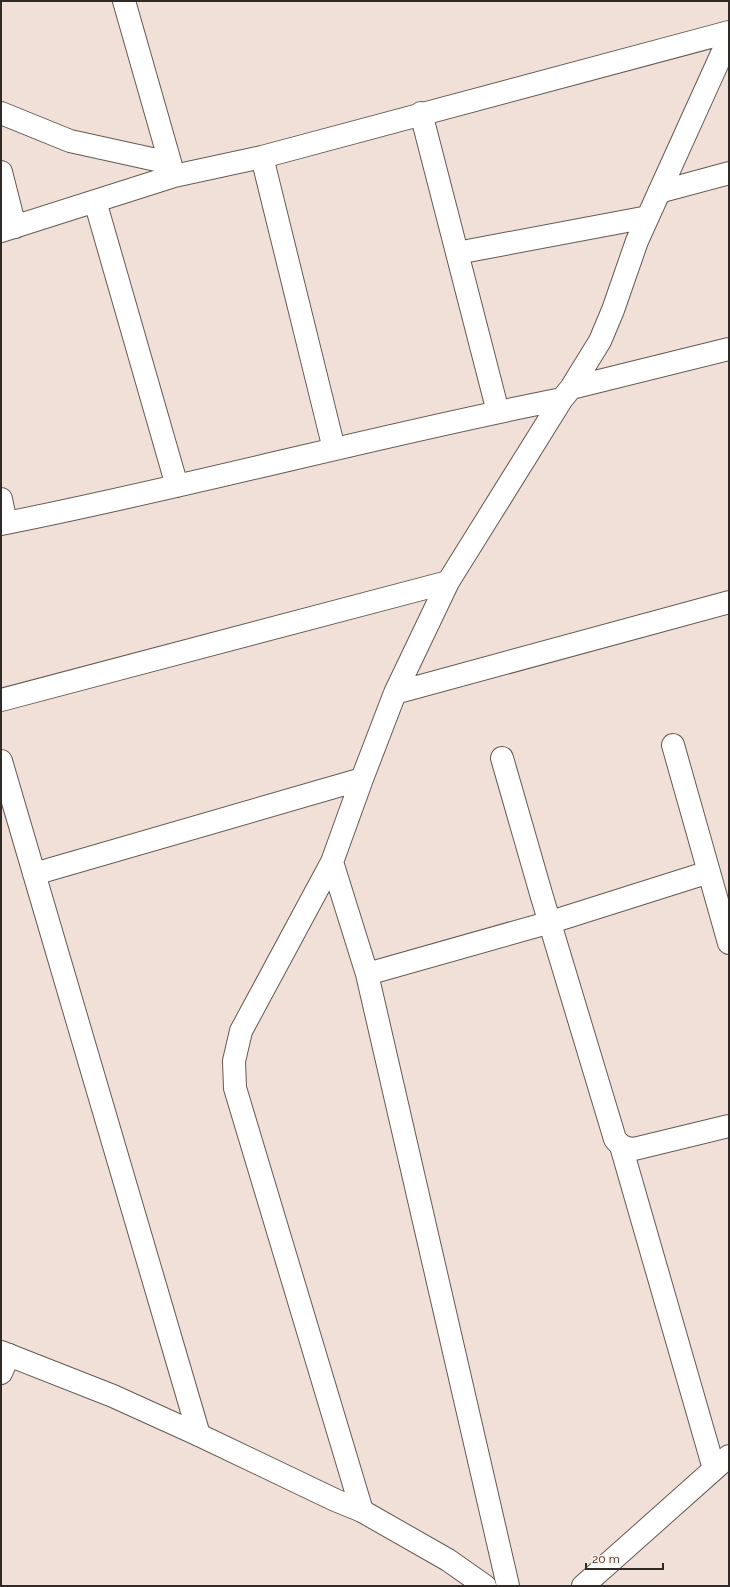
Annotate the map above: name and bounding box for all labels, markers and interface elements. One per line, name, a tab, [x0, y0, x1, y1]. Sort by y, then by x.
scale bar	[586, 1545, 663, 1571]
text: 20 m	[592, 1552, 620, 1566]

